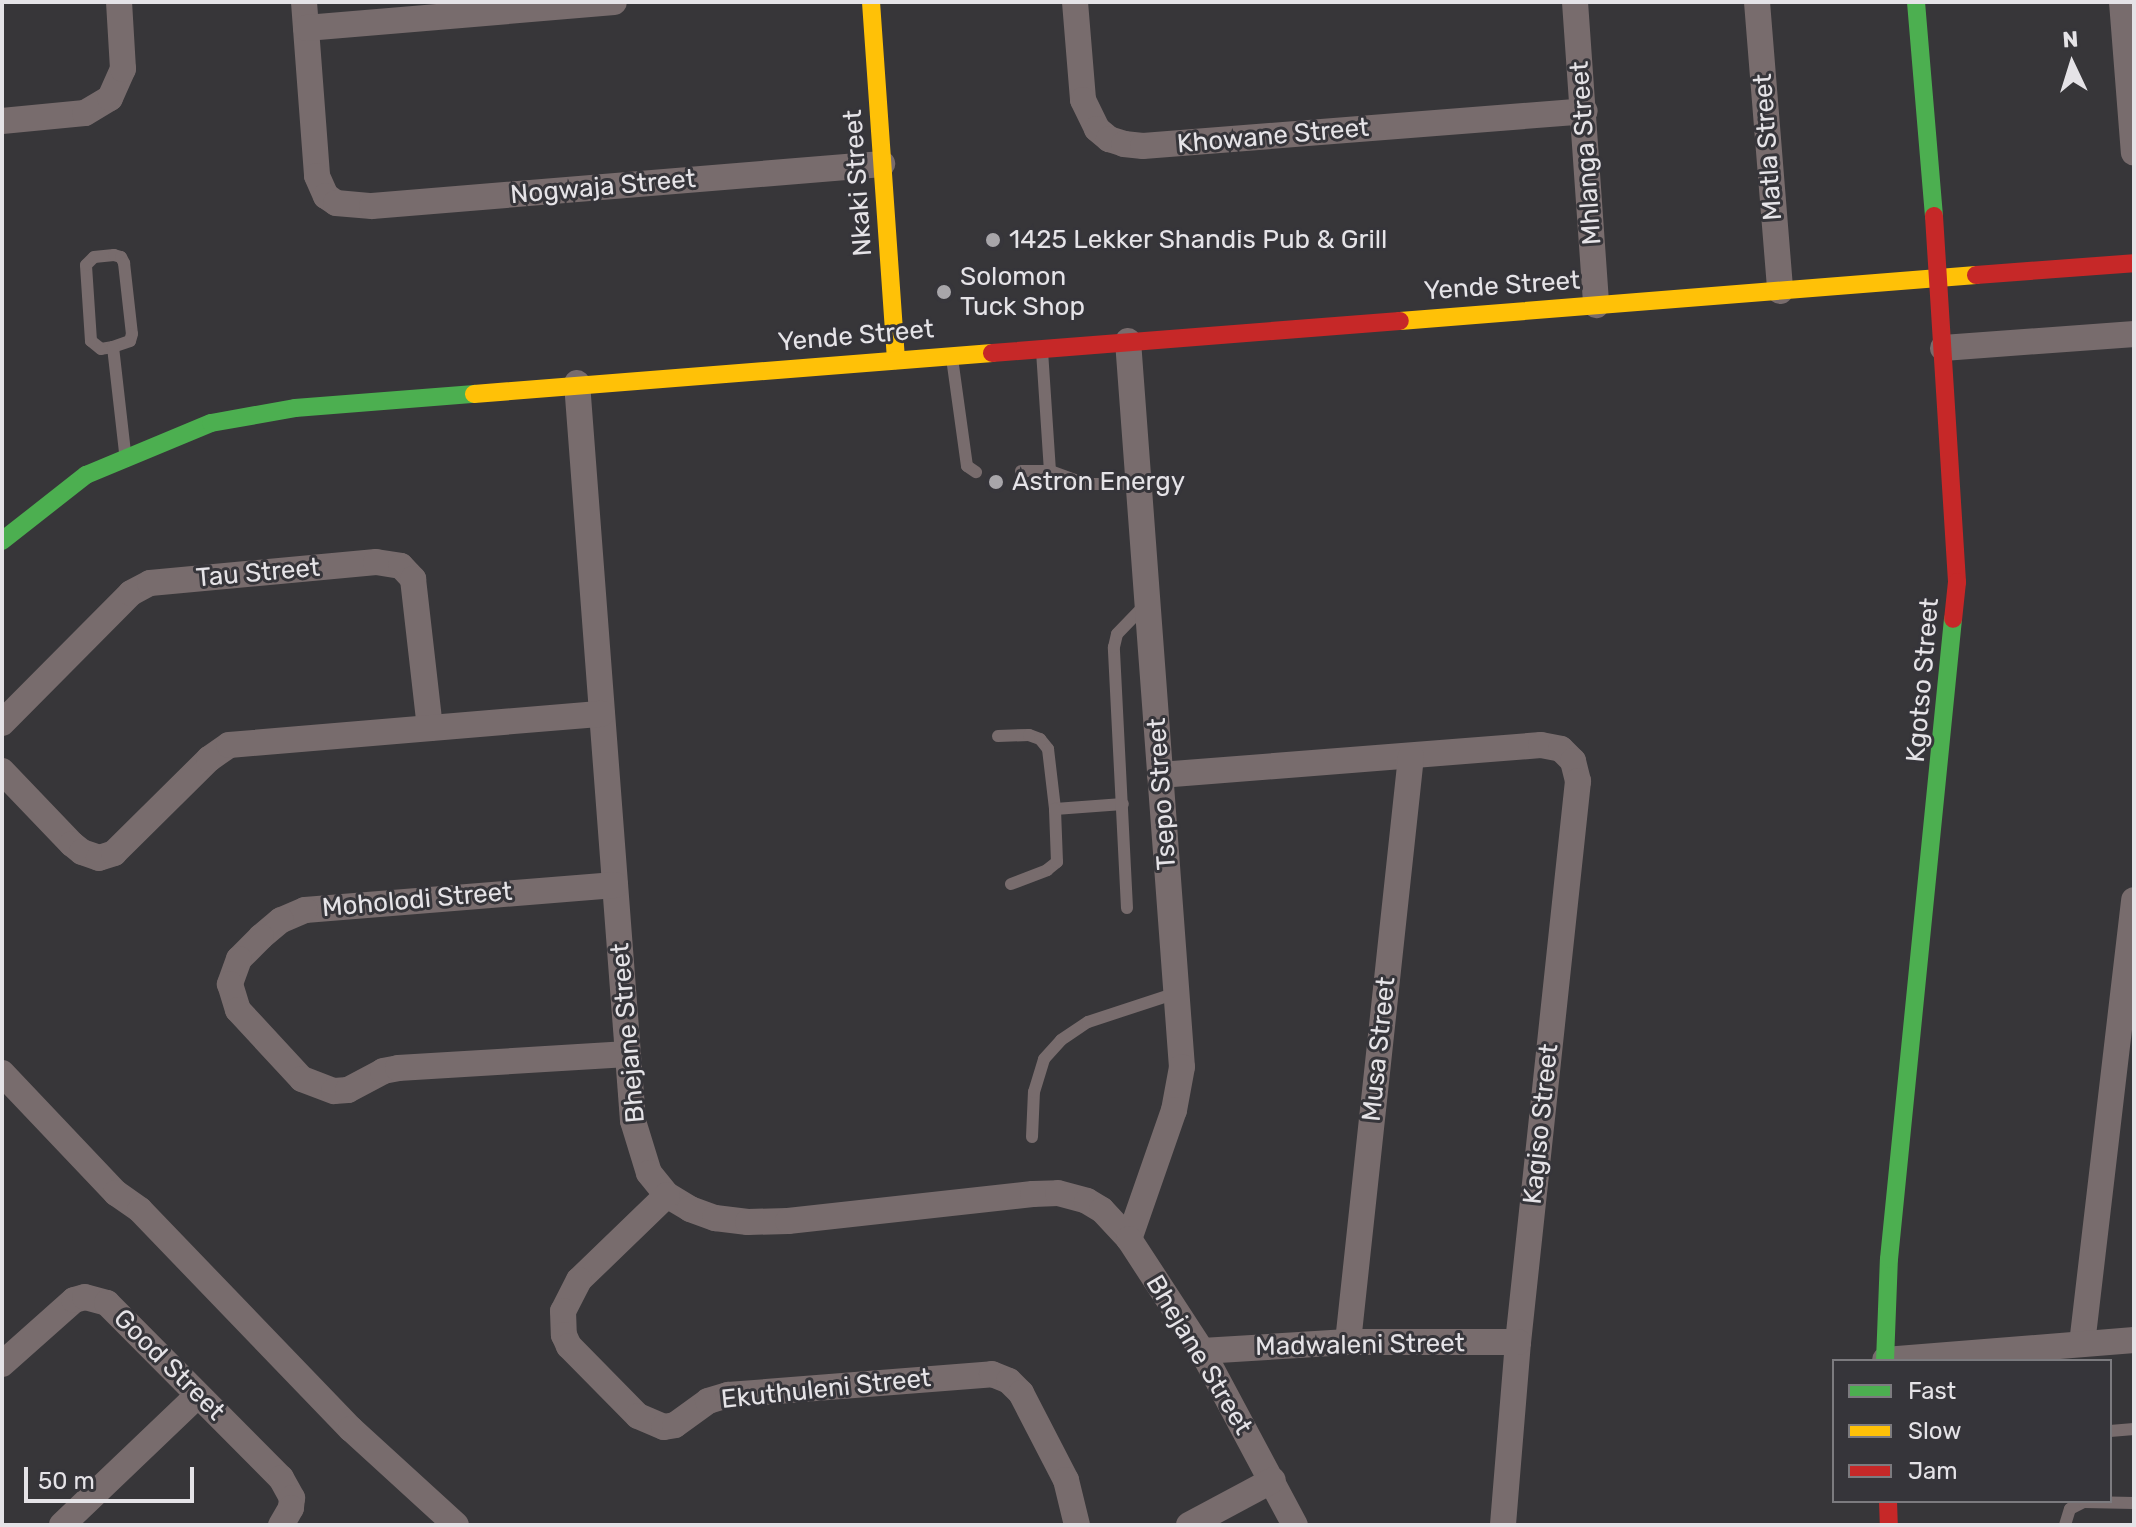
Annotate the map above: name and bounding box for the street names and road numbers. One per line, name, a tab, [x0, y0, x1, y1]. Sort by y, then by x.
street label: Mhlanga Street	[1564, 60, 1608, 246]
street label: Matla Street	[1747, 72, 1789, 222]
street label: Nkaki Street	[837, 109, 879, 257]
street label: Khowane Street	[1176, 112, 1370, 160]
street label: Nogwaja Street	[509, 163, 697, 211]
street label: Yende Street	[1423, 265, 1581, 307]
street label: Yende Street	[777, 314, 935, 358]
street label: Tau Street	[195, 552, 321, 594]
street label: Kgotso Street	[1900, 596, 1946, 764]
street label: Tsepo Street	[1141, 717, 1183, 871]
street label: Moholodi Street	[321, 876, 513, 924]
street label: Bhejane Street	[605, 942, 651, 1124]
street label: Musa Street	[1356, 975, 1402, 1123]
street label: Kagiso Street	[1517, 1042, 1565, 1206]
street label: Bhejane Street	[1139, 1270, 1259, 1440]
street label: Good Street	[107, 1303, 231, 1427]
street label: Madwaleni Street	[1255, 1328, 1465, 1362]
street label: Ekuthuleni Street	[719, 1362, 933, 1416]

